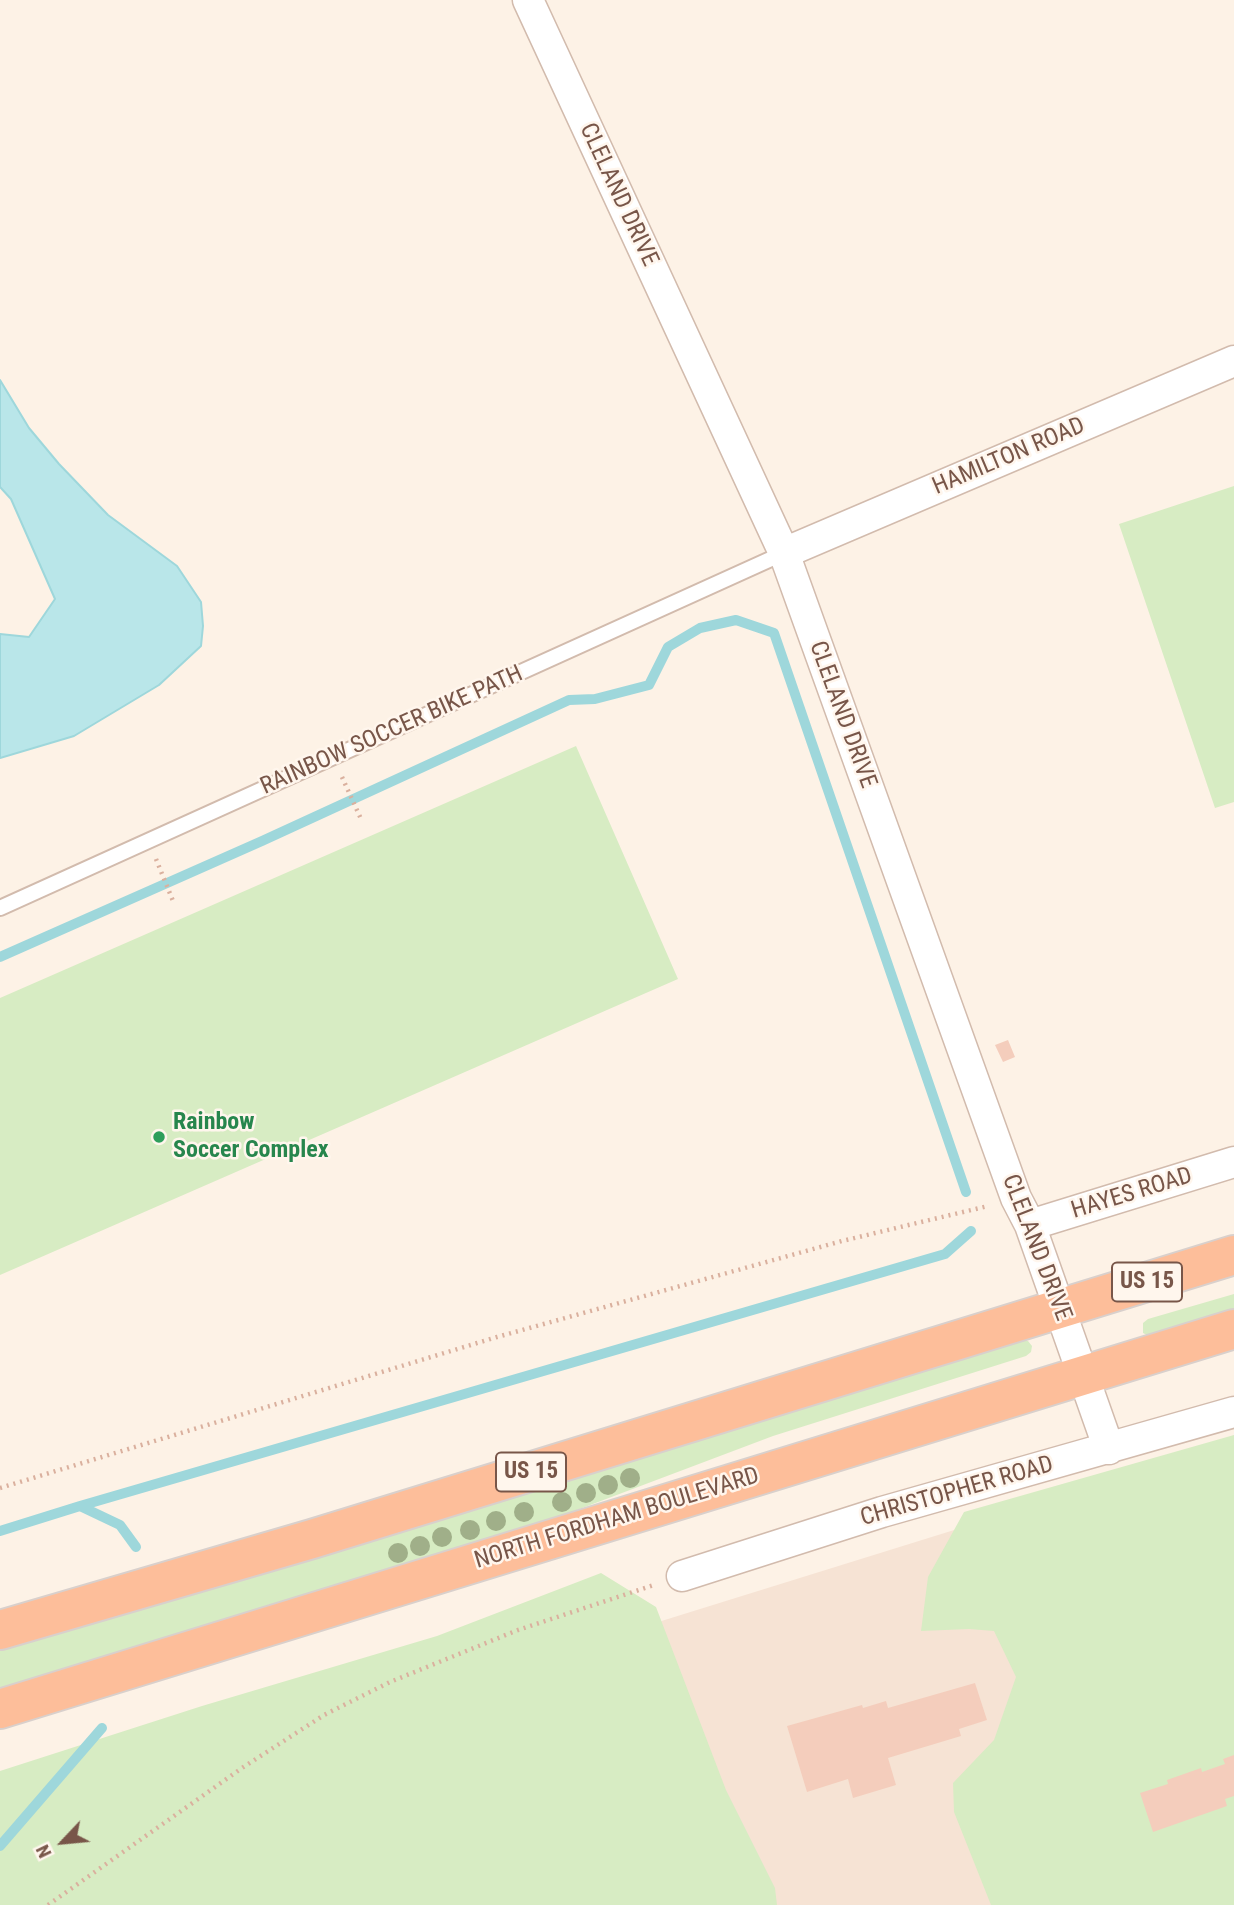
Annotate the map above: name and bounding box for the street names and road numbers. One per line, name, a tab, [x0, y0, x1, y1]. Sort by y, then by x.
street label: CLELAND DRIVE	[572, 119, 664, 271]
street label: HAMILTON ROAD	[928, 412, 1090, 502]
street label: CLELAND DRIVE	[802, 638, 882, 792]
street label: RAINBOW SOCCER BIKE PATH	[256, 660, 528, 802]
street label: HAYES ROAD	[1068, 1162, 1196, 1226]
street label: CLELAND DRIVE	[995, 1171, 1077, 1325]
road number: US 15	[1112, 1262, 1182, 1302]
street label: CHRISTOPHER ROAD	[857, 1451, 1057, 1533]
road number: US 15	[496, 1452, 566, 1492]
street label: NORTH FORDHAM BOULEVARD	[471, 1462, 763, 1576]

